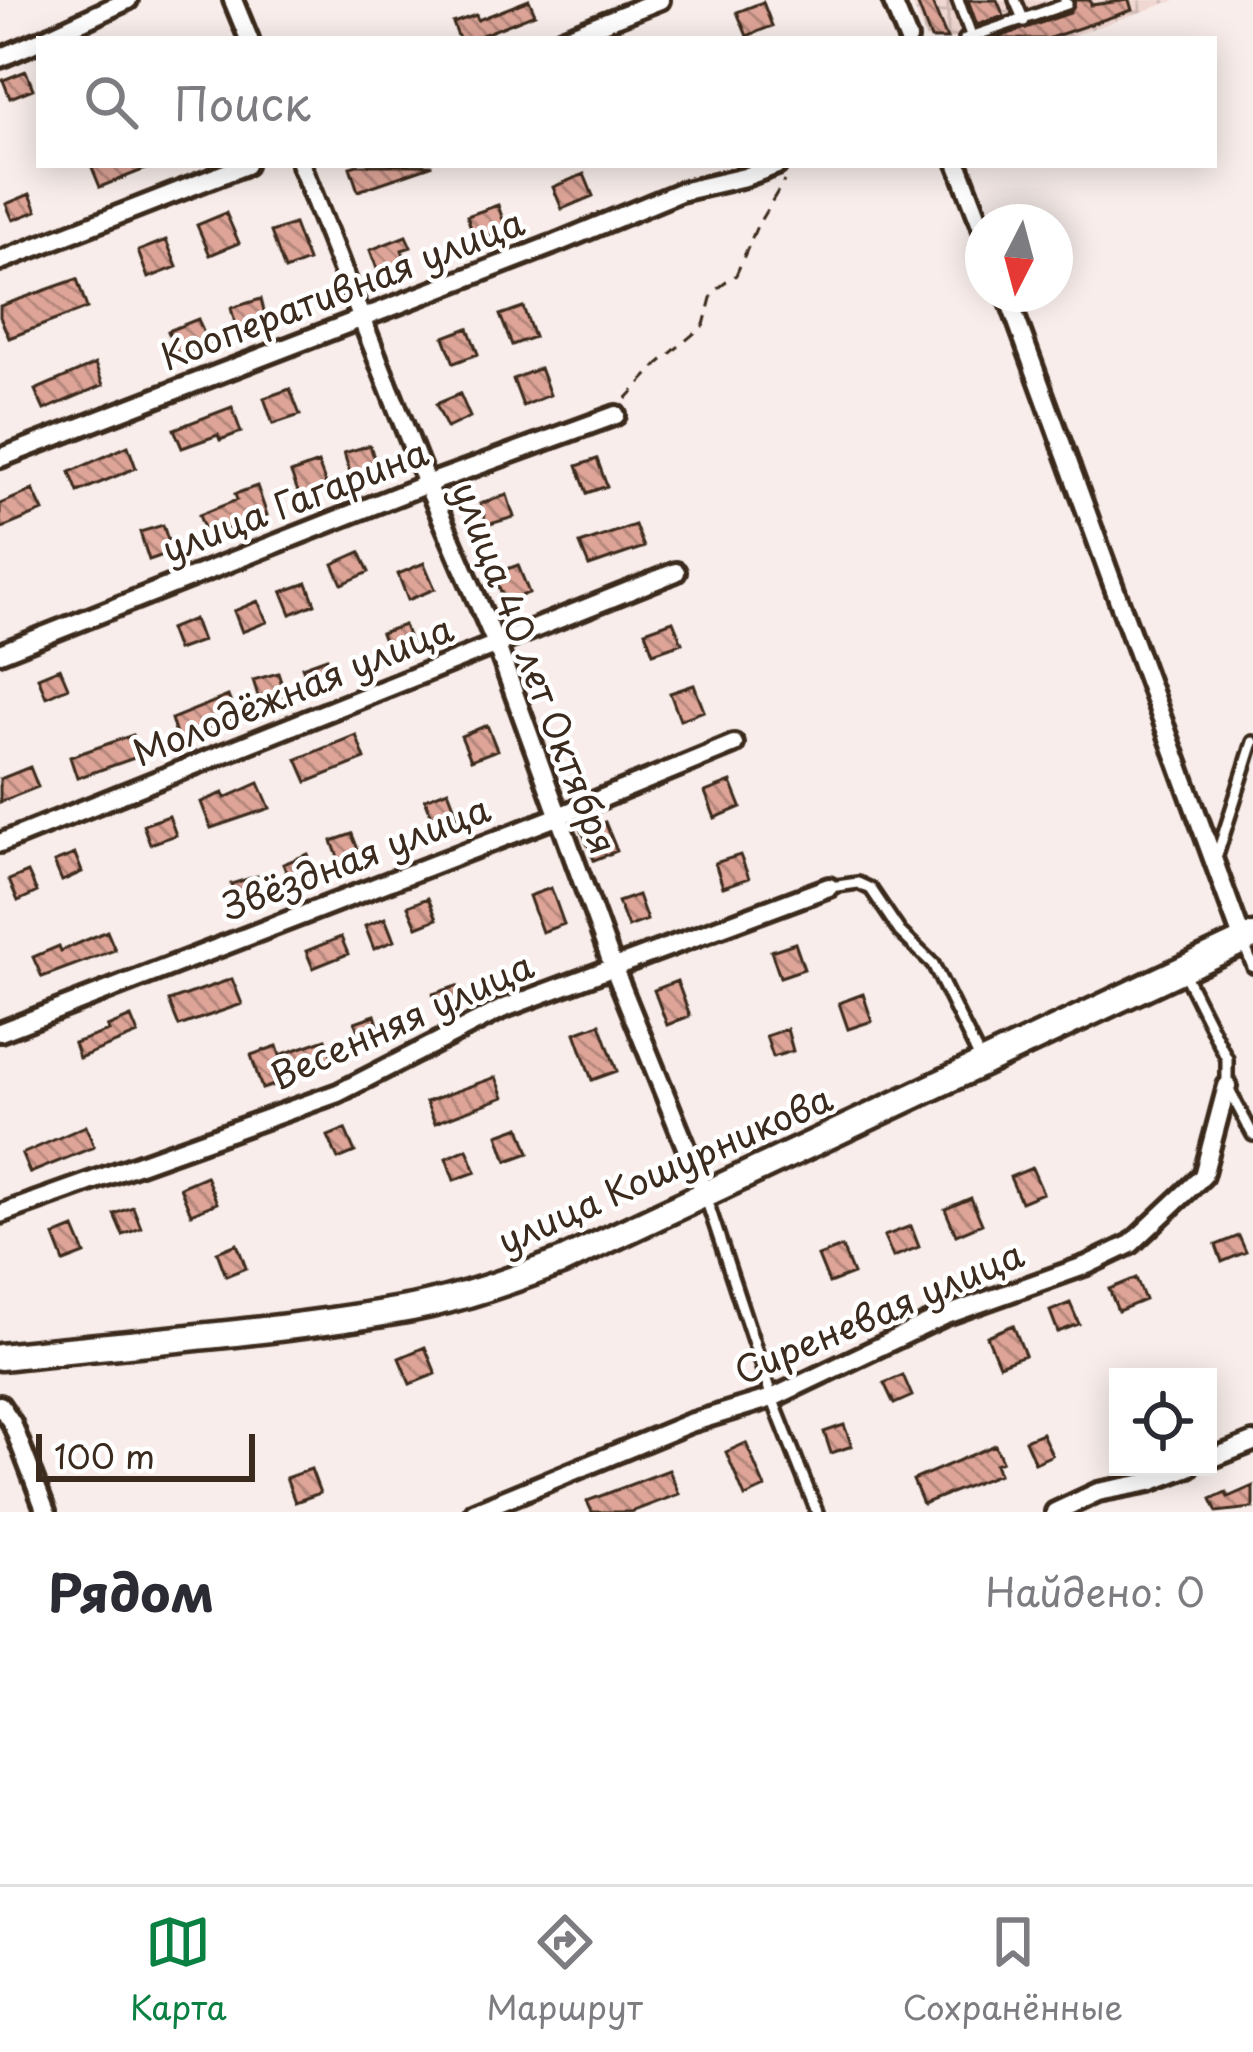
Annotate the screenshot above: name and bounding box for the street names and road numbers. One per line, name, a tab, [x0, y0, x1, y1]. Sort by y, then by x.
street label: Кооперативная улица	[151, 194, 531, 383]
street label: улица Гагарина	[153, 423, 435, 575]
street label: улица 40 лет Октября	[440, 473, 632, 861]
street label: Молодёжная улица	[124, 600, 461, 778]
street label: Звёздная улица	[213, 780, 498, 932]
street label: Весенняя улица	[261, 937, 542, 1101]
street label: улица Кошурникова	[488, 1070, 841, 1266]
street label: Сиреневая улица	[725, 1226, 1032, 1396]

